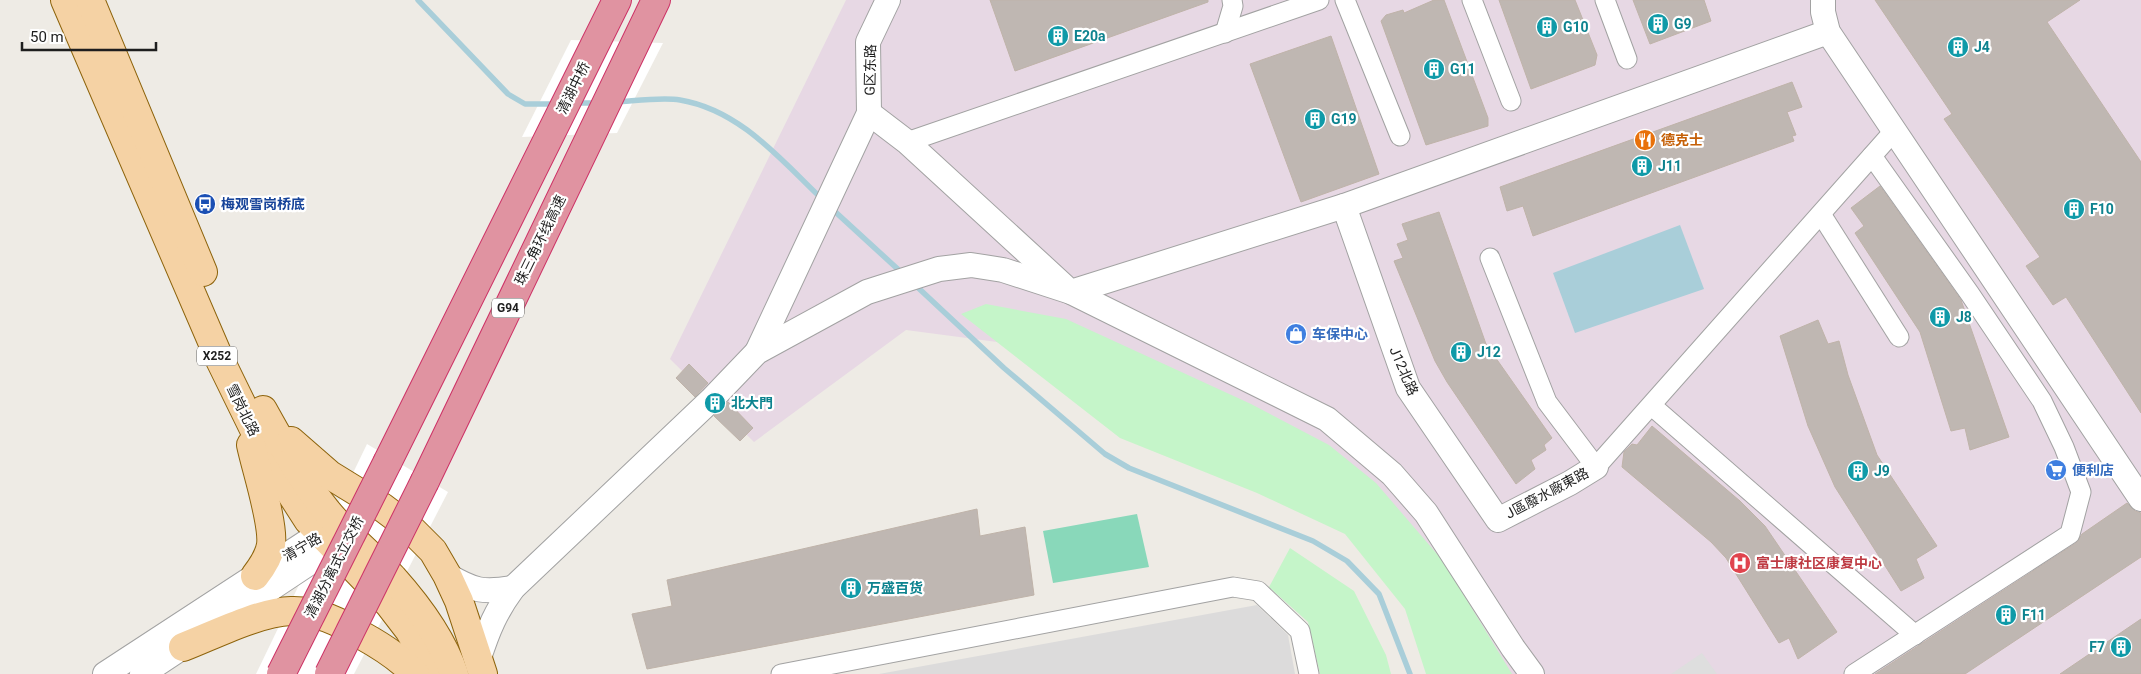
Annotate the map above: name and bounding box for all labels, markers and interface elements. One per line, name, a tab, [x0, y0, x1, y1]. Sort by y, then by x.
building icon: G9	[1646, 12, 1670, 36]
building icon: G10	[1535, 15, 1559, 39]
place label: G9	[1674, 16, 1692, 32]
place label: G10	[1563, 19, 1589, 35]
scale bar	[22, 20, 156, 52]
building icon: E20a	[1046, 24, 1070, 48]
text: 50 m	[30, 28, 64, 46]
place label: E20a	[1074, 28, 1106, 44]
building icon: J4	[1946, 35, 1970, 59]
place label: J4	[1974, 39, 1990, 55]
street label: G区东路	[862, 44, 878, 96]
building icon: G11	[1422, 57, 1446, 81]
street label: 清湖中桥	[554, 59, 592, 117]
place label: G11	[1450, 61, 1476, 77]
building icon: G19	[1303, 107, 1327, 131]
place label: G19	[1331, 111, 1357, 127]
restaurant icon: 德克士	[1633, 128, 1657, 152]
place label: 德克士	[1661, 132, 1703, 148]
building icon: J11	[1630, 154, 1654, 178]
place label: J11	[1658, 158, 1682, 174]
bus stop icon: 梅观雪岗桥底	[193, 192, 217, 216]
street label: 珠三角环线高速	[511, 192, 569, 288]
place label: 梅观雪岗桥底	[221, 196, 305, 212]
building icon: F10	[2062, 197, 2086, 221]
place label: F10	[2090, 201, 2114, 217]
road number: G94	[492, 298, 524, 318]
building icon: J8	[1928, 305, 1952, 329]
place label: J8	[1956, 309, 1972, 325]
shop icon: 车保中心	[1284, 322, 1308, 346]
place label: 车保中心	[1312, 326, 1368, 342]
building icon: J12	[1449, 340, 1473, 364]
street label: J12北路	[1387, 344, 1421, 398]
place label: J12	[1477, 344, 1501, 360]
road number: X252	[197, 346, 237, 366]
street label: 雪岗北路	[224, 381, 262, 439]
building icon: 北大門	[703, 391, 727, 415]
place label: 北大門	[731, 395, 773, 411]
supermarket icon: 便利店	[2044, 458, 2068, 482]
building icon: J9	[1846, 459, 1870, 483]
place label: 便利店	[2072, 462, 2114, 478]
place label: J9	[1874, 463, 1890, 479]
street label: J區廢水廠東路	[1503, 464, 1591, 522]
street label: 清湖分离式立交桥	[301, 513, 367, 621]
street label: 清宁路	[280, 530, 324, 564]
hospital icon: 富士康社区康复中心	[1728, 551, 1752, 575]
place label: 富士康社区康复中心	[1756, 555, 1882, 571]
building icon: 万盛百货	[839, 576, 863, 600]
place label: 万盛百货	[867, 580, 923, 596]
building icon: F11	[1994, 603, 2018, 627]
place label: F11	[2022, 607, 2046, 623]
building icon: F7	[2109, 635, 2133, 659]
place label: F7	[2089, 639, 2105, 655]

